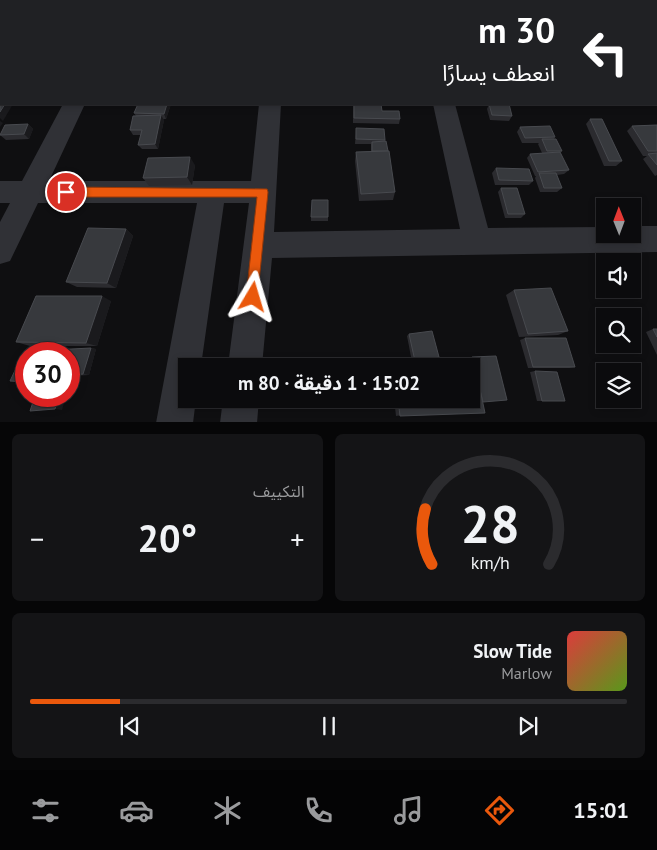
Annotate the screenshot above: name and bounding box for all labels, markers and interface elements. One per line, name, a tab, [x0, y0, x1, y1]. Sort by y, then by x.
text: 30 m	[478, 7, 555, 53]
icon: left	[573, 20, 638, 85]
text: انعطف يسارًا	[442, 59, 555, 87]
pin	[45, 171, 87, 213]
icon: arrive	[52, 178, 80, 206]
north arrow	[596, 198, 641, 242]
map controls	[596, 198, 641, 408]
button: sound	[596, 253, 641, 298]
position arrow	[226, 270, 278, 322]
button: search	[596, 308, 641, 353]
speed limit sign: 30	[15, 342, 80, 407]
button: layers	[596, 363, 641, 408]
text: 15:02 · 1 دقيقة · 80 m	[238, 371, 420, 395]
text: التكييف	[253, 481, 305, 501]
text: 28	[460, 490, 519, 557]
text: 20°	[137, 513, 197, 562]
text: −	[30, 520, 44, 557]
text: +	[290, 520, 304, 557]
text: km/h	[470, 551, 509, 574]
text: Slow Tide	[473, 639, 552, 663]
text: Marlow	[501, 663, 552, 683]
icon: previous	[116, 712, 144, 740]
icon: pause	[315, 712, 343, 740]
icon: next	[514, 712, 542, 740]
icon: filters	[28, 793, 63, 828]
icon: car	[119, 793, 154, 828]
icon: climate	[210, 793, 245, 828]
icon: phone	[301, 793, 336, 828]
icon: music	[391, 793, 426, 828]
icon: directions	[482, 793, 517, 828]
text: 15:01	[573, 796, 629, 824]

